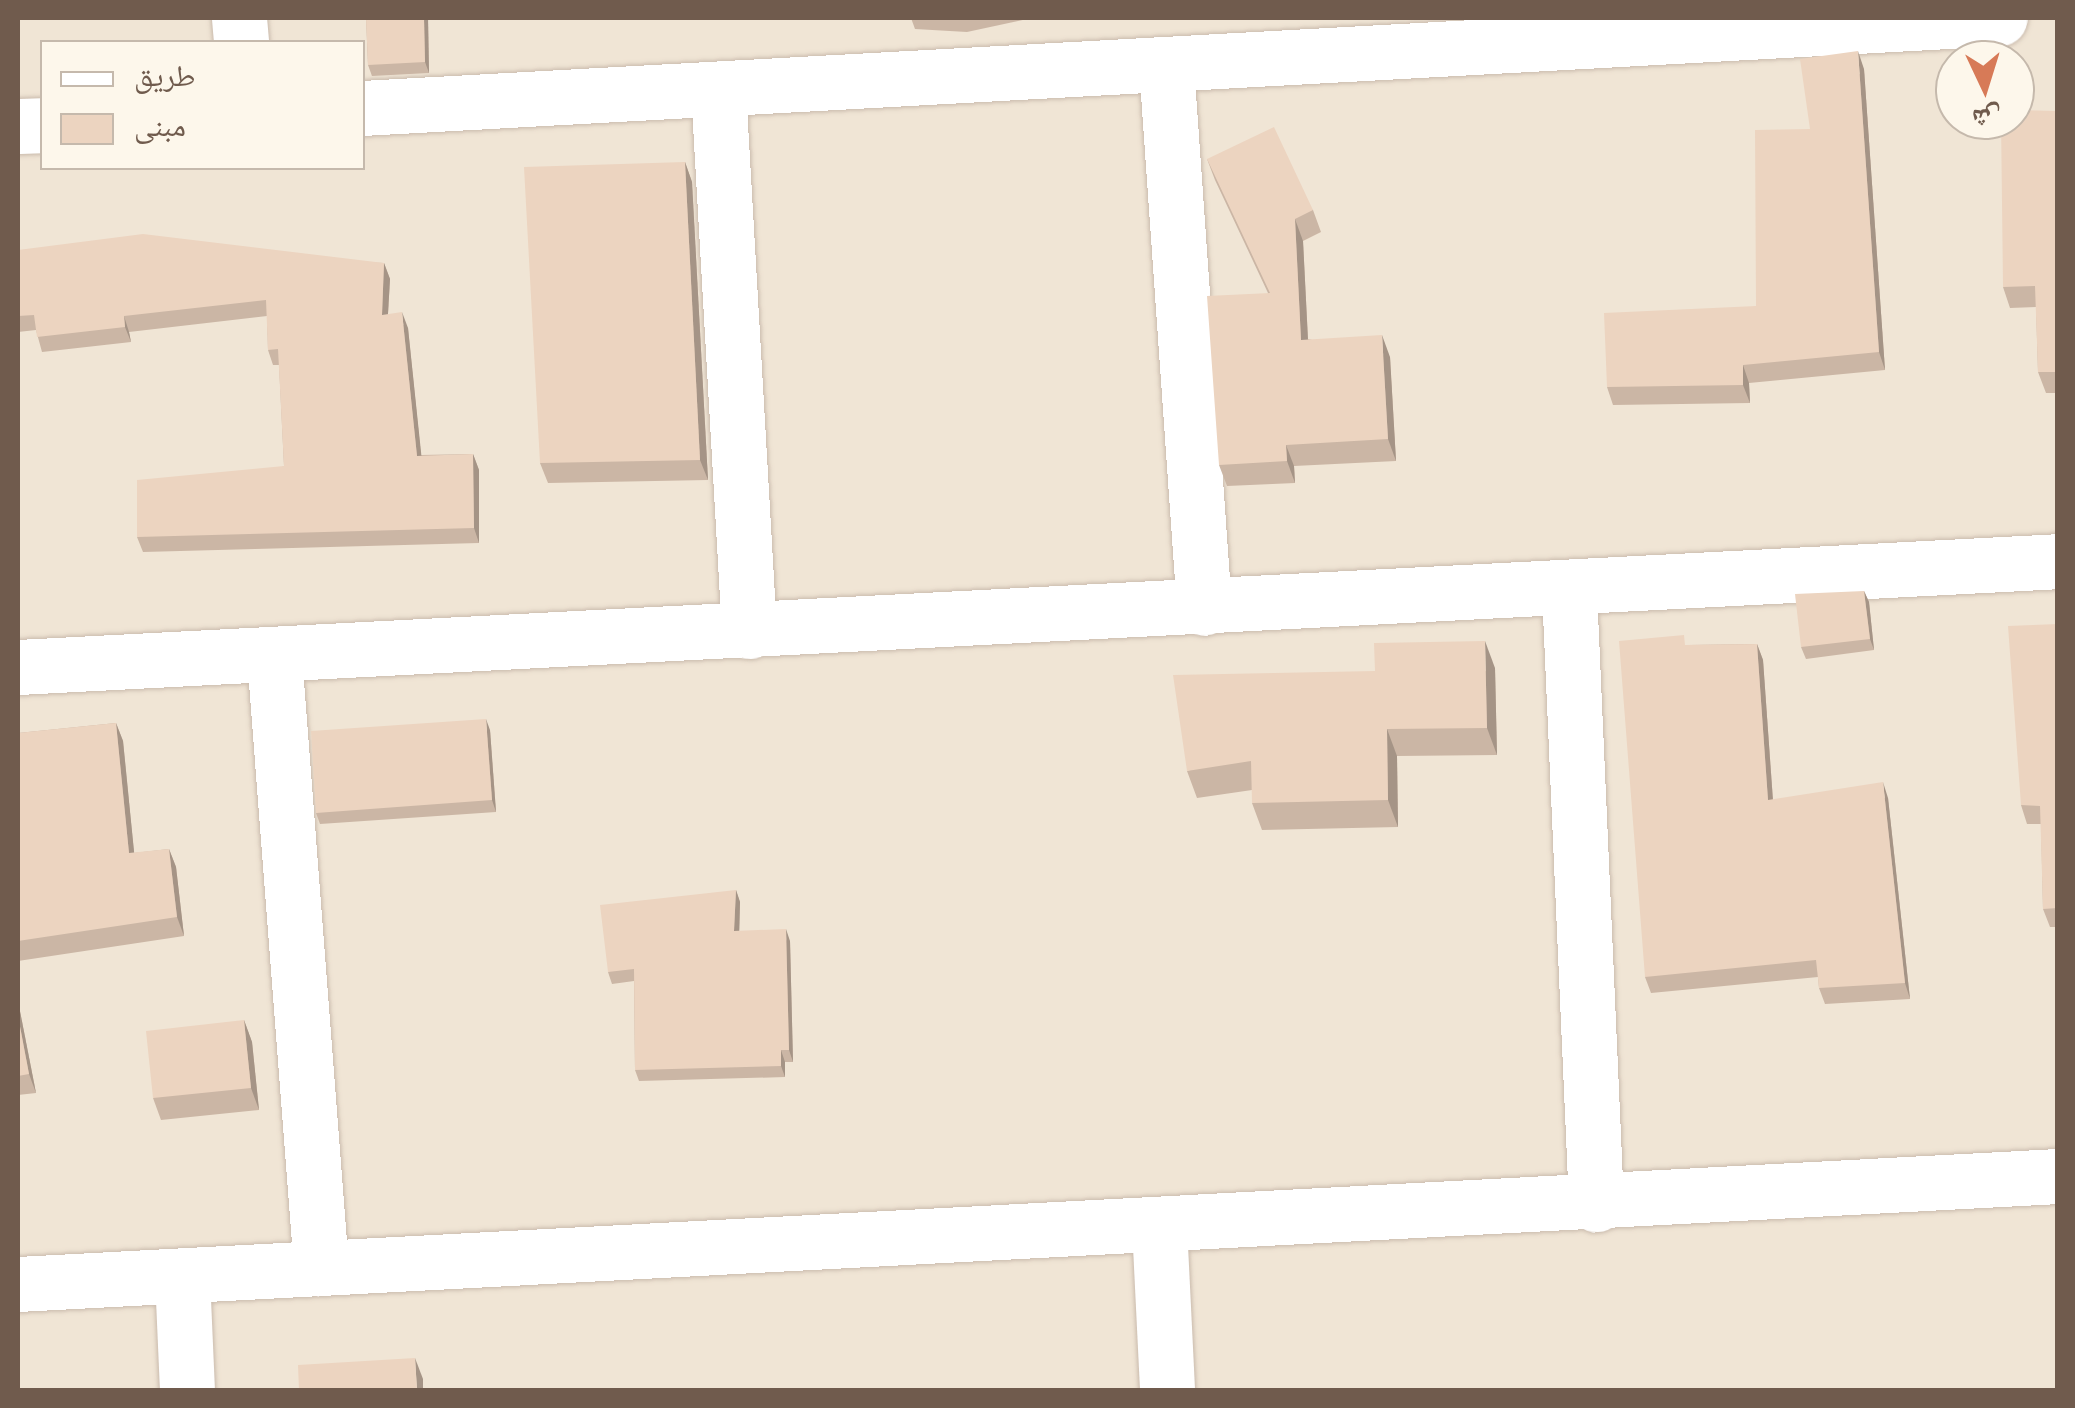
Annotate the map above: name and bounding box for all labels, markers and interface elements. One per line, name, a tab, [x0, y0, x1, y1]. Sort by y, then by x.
legend	[40, 40, 365, 170]
north arrow	[1935, 40, 2035, 140]
text: طريق	[134, 54, 195, 97]
text: ش	[1971, 97, 2003, 140]
text: مبنى	[134, 104, 186, 147]

